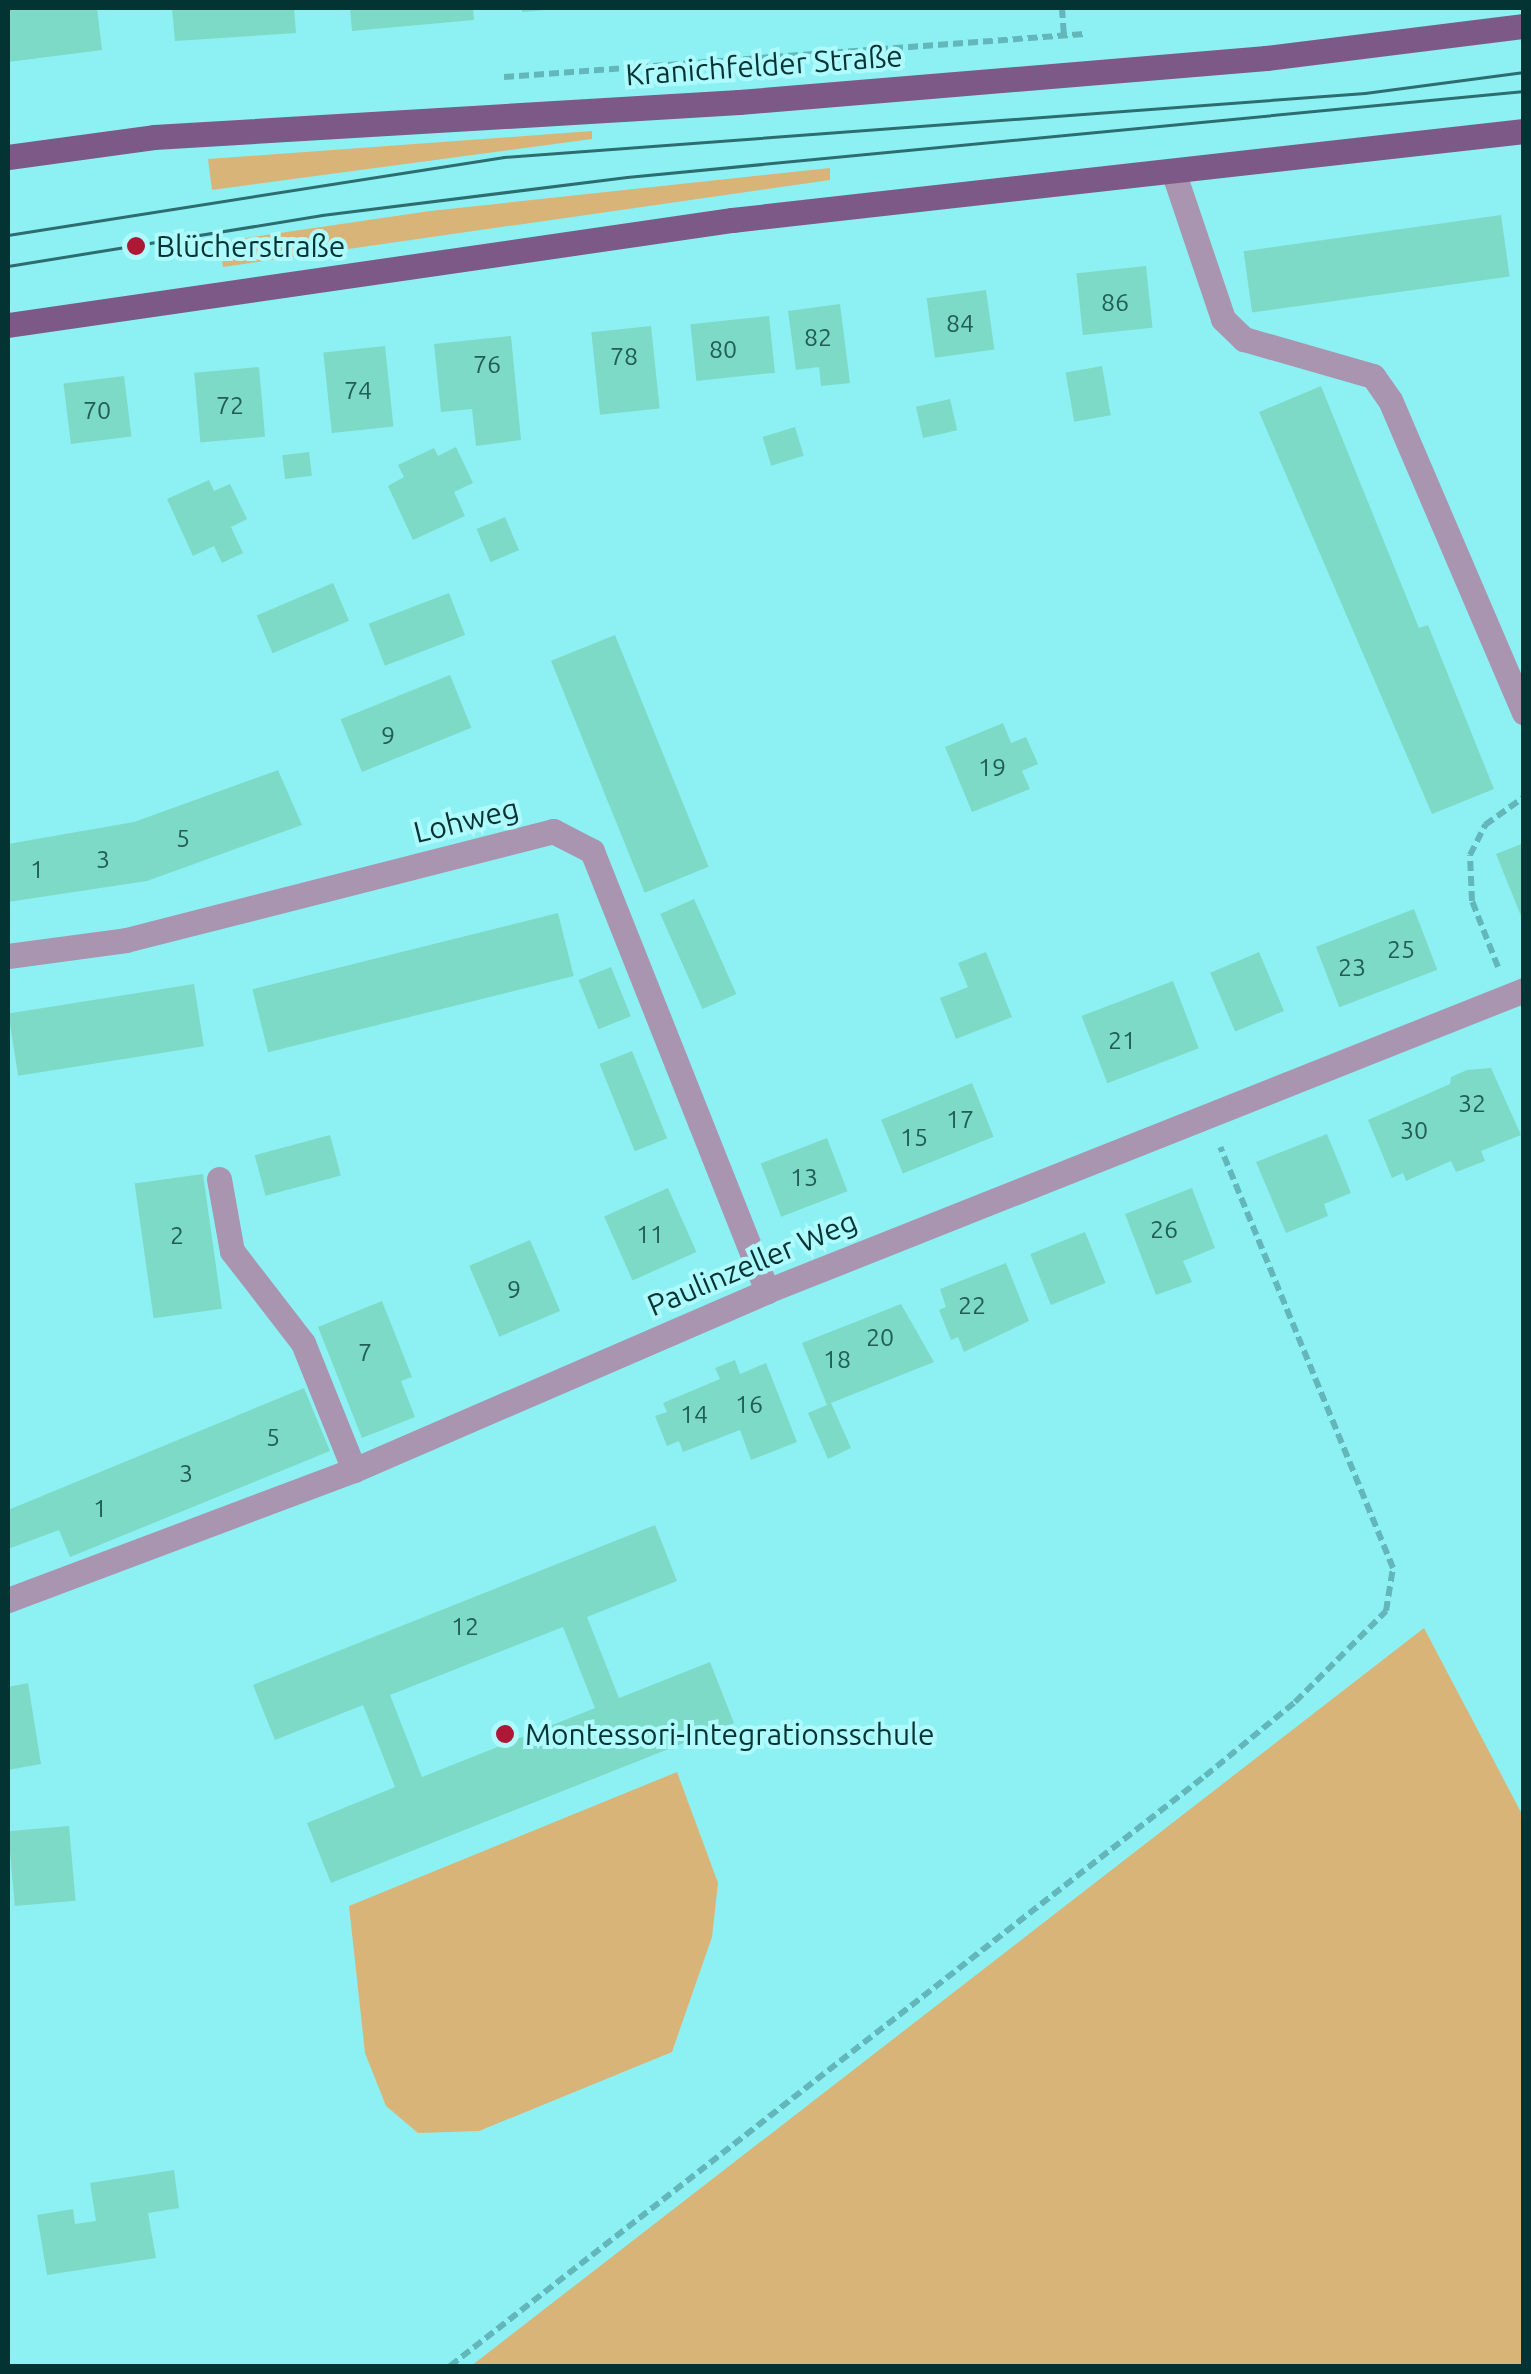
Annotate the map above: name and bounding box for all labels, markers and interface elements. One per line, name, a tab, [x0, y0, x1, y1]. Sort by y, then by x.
street label: Kranichfelder Straße	[624, 37, 904, 93]
place label: Blücherstraße	[156, 228, 345, 264]
marker: Blücherstraße	[125, 235, 147, 257]
house number: 86	[1101, 287, 1129, 317]
house number: 84	[946, 308, 974, 338]
house number: 82	[804, 322, 832, 352]
house number: 80	[709, 334, 737, 364]
house number: 78	[610, 341, 638, 371]
house number: 76	[473, 349, 501, 379]
house number: 74	[344, 375, 372, 405]
house number: 72	[216, 390, 244, 420]
house number: 70	[83, 395, 111, 425]
house number: 9	[381, 720, 395, 750]
house number: 19	[978, 752, 1006, 782]
street label: Lohweg	[410, 790, 522, 850]
house number: 5	[176, 823, 190, 853]
house number: 3	[96, 844, 110, 874]
house number: 1	[30, 854, 44, 884]
house number: 25	[1387, 934, 1415, 964]
house number: 23	[1338, 952, 1366, 982]
house number: 21	[1108, 1025, 1136, 1055]
house number: 32	[1458, 1088, 1486, 1118]
house number: 17	[946, 1104, 974, 1134]
house number: 30	[1400, 1115, 1428, 1145]
house number: 15	[900, 1122, 928, 1152]
house number: 13	[790, 1162, 818, 1192]
street label: Paulinzeller Weg	[642, 1203, 862, 1323]
house number: 26	[1150, 1214, 1178, 1244]
house number: 11	[636, 1219, 664, 1249]
house number: 2	[170, 1220, 184, 1250]
house number: 9	[507, 1274, 521, 1304]
house number: 22	[958, 1290, 986, 1320]
house number: 20	[866, 1322, 894, 1352]
house number: 7	[358, 1337, 372, 1367]
house number: 18	[823, 1344, 851, 1374]
house number: 16	[735, 1389, 763, 1419]
house number: 14	[680, 1399, 708, 1429]
house number: 5	[266, 1422, 280, 1452]
house number: 3	[179, 1458, 193, 1488]
house number: 1	[93, 1493, 107, 1523]
house number: 12	[451, 1611, 479, 1641]
place label: Montessori-Integrationsschule	[525, 1716, 934, 1752]
marker: Montessori-Integrationsschule	[494, 1723, 516, 1745]

